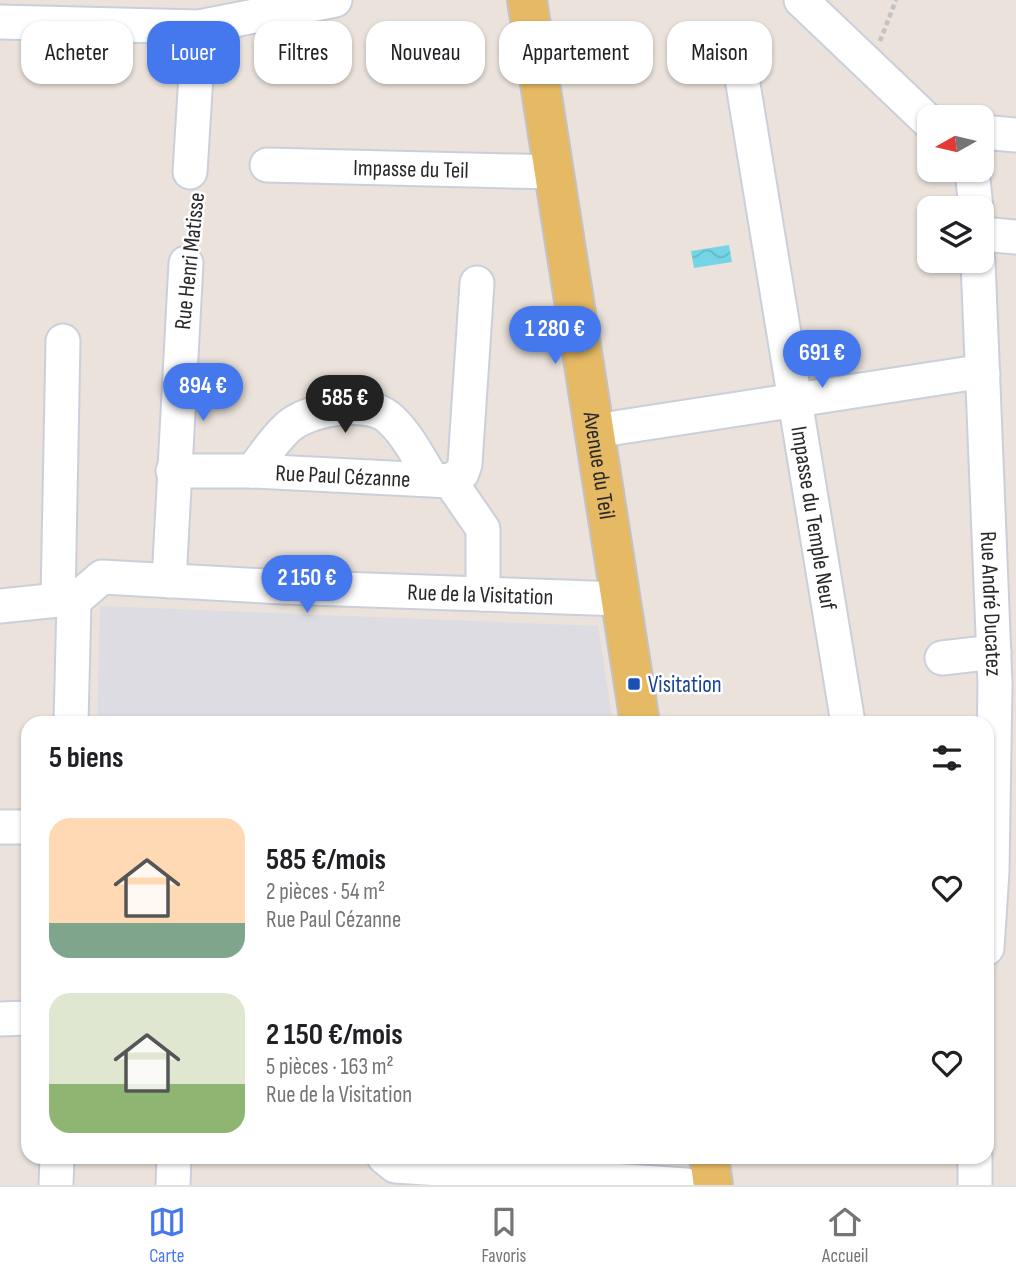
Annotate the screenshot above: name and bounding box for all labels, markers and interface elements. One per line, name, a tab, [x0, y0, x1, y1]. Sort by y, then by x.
chip: Acheter	[21, 21, 133, 84]
chip: Louer	[147, 21, 240, 84]
chip: Filtres	[254, 21, 352, 84]
chip: Nouveau	[366, 21, 485, 84]
chip: Appartement	[499, 21, 653, 84]
chip: Maison	[667, 21, 772, 84]
north arrow	[917, 105, 994, 182]
map controls	[917, 105, 994, 273]
street label: Impasse du Teil	[353, 154, 469, 185]
street label: Rue Henri Matisse	[169, 191, 211, 331]
button: layers	[917, 196, 994, 273]
pin: 1 280 €	[490, 306, 620, 366]
text: 1 280 €	[525, 315, 585, 343]
pin: 691 €	[773, 330, 871, 390]
text: 691 €	[799, 339, 845, 367]
pin: 894 €	[154, 364, 252, 423]
text: 894 €	[179, 372, 227, 400]
pin: 585 €	[296, 376, 394, 435]
text: 585 €	[322, 384, 368, 412]
street label: Avenue du Teil	[576, 409, 621, 521]
street label: Impasse du Temple Neuf	[784, 424, 842, 612]
street label: Rue Paul Cézanne	[275, 459, 411, 494]
street label: Rue André Ducatez	[974, 531, 1008, 677]
pin: 2 150 €	[242, 556, 372, 615]
text: 2 150 €	[277, 564, 337, 592]
street label: Rue de la Visitation	[407, 578, 554, 612]
place label: Visitation	[648, 671, 722, 699]
marker: Visitation	[626, 676, 642, 692]
icon: filters	[928, 739, 966, 777]
text: 5 biens	[49, 740, 124, 776]
text: 585 €/mois	[266, 842, 386, 878]
icon: home	[105, 846, 189, 930]
icon: heart	[928, 869, 966, 907]
text: 2 pièces · 54 m²	[266, 878, 385, 906]
text: Rue Paul Cézanne	[266, 906, 401, 934]
text: 2 150 €/mois	[266, 1017, 403, 1053]
icon: home	[105, 1021, 189, 1105]
icon: heart	[928, 1044, 966, 1082]
text: 5 pièces · 163 m²	[266, 1053, 394, 1081]
text: Rue de la Visitation	[266, 1081, 412, 1109]
tab: Carte	[148, 1203, 186, 1268]
tab: Favoris	[481, 1203, 526, 1268]
tab: Accueil	[822, 1203, 868, 1268]

